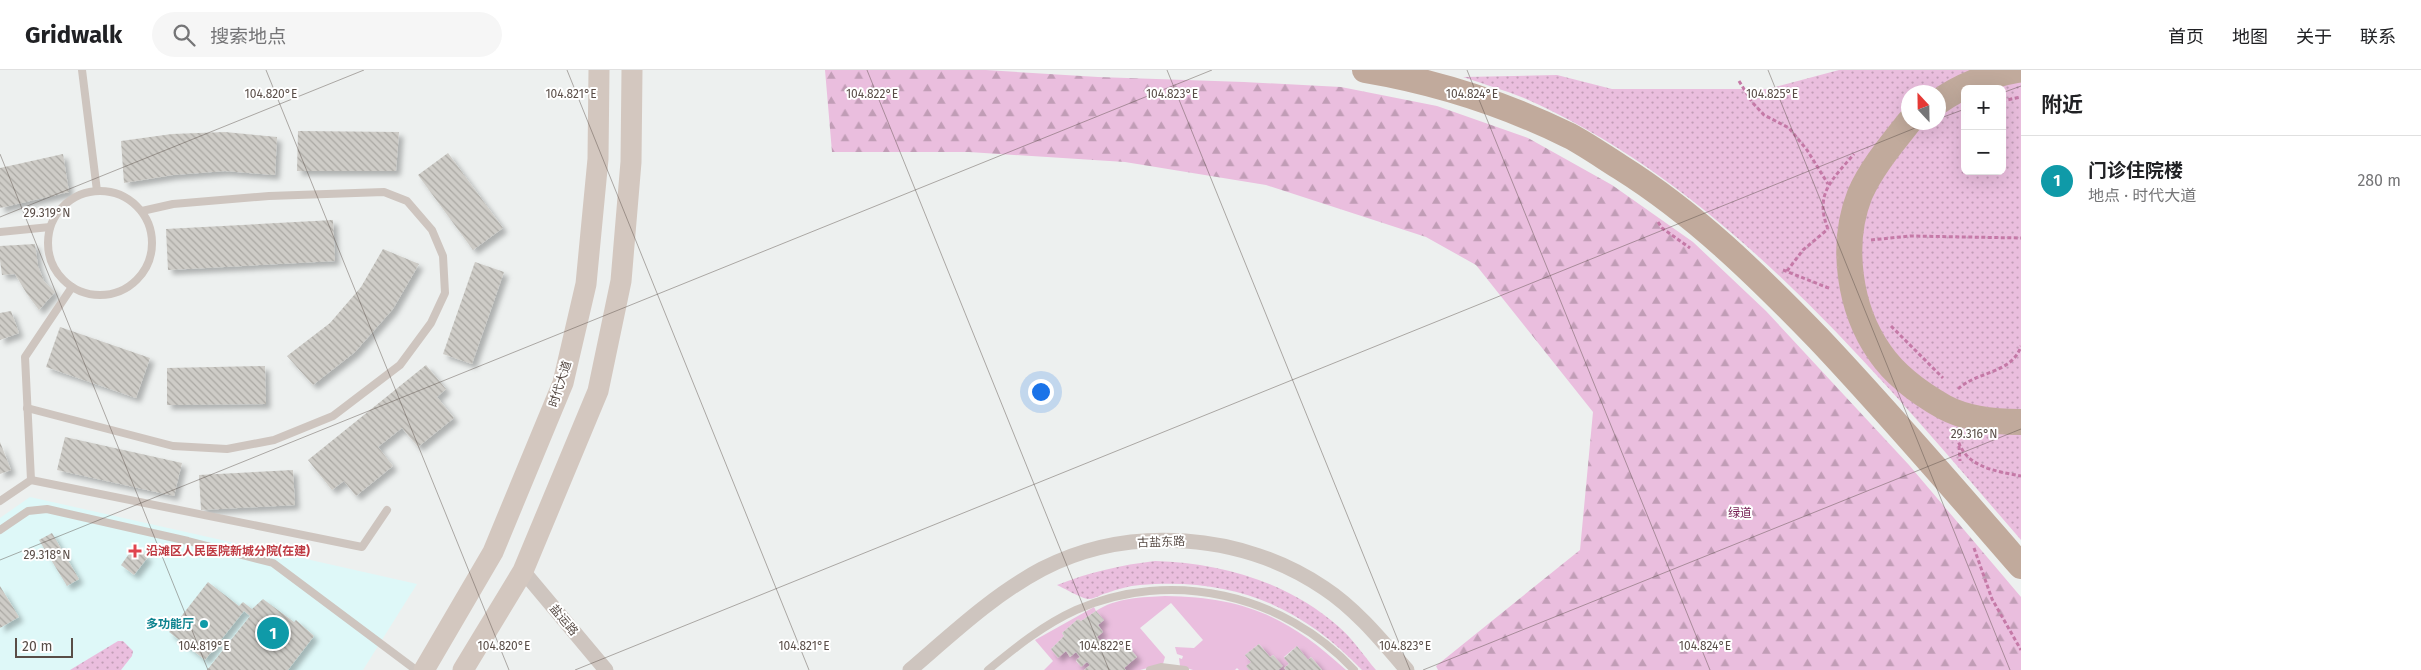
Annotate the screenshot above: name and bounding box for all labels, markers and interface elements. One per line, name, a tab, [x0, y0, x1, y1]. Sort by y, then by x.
search box	[152, 12, 502, 57]
text: Gridwalk	[25, 21, 122, 49]
icon: search	[170, 21, 198, 49]
text: 搜索地点	[210, 25, 286, 48]
text: 首页	[2168, 26, 2204, 48]
text: 地图	[2232, 26, 2268, 48]
text: 关于	[2296, 26, 2332, 48]
text: 联系	[2360, 26, 2396, 48]
north arrow	[1901, 85, 1946, 130]
map controls	[1961, 85, 2006, 175]
button: +	[1961, 85, 2006, 130]
text: 104.820°E	[245, 87, 297, 101]
text: 104.821°E	[545, 87, 597, 101]
text: 104.822°E	[846, 87, 898, 101]
text: 104.823°E	[1146, 87, 1198, 101]
text: 104.824°E	[1446, 87, 1498, 101]
text: 104.825°E	[1746, 87, 1798, 101]
text: 附近	[2041, 92, 2083, 118]
button: −	[1961, 130, 2006, 175]
text: 门诊住院楼	[2088, 159, 2183, 182]
text: 1	[2053, 171, 2061, 190]
text: 280 m	[2357, 171, 2401, 190]
text: 地点 · 时代大道	[2088, 186, 2196, 205]
text: 29.319°N	[24, 206, 70, 220]
street label: 时代大道	[546, 359, 574, 409]
your location	[1028, 379, 1054, 405]
text: 29.316°N	[1951, 427, 1997, 441]
park label: 绿道	[1728, 506, 1752, 520]
street label: 古盐东路	[1137, 534, 1185, 550]
marker: 沿滩区人民医院新城分院(在建)	[128, 544, 142, 558]
place label: 沿滩区人民医院新城分院(在建)	[146, 544, 310, 558]
text: 29.318°N	[23, 548, 71, 562]
street label: 盐运路	[547, 602, 581, 638]
pin: 1	[257, 614, 289, 652]
place label: 多功能厅	[146, 617, 194, 631]
marker: 多功能厅	[198, 618, 210, 630]
scale bar	[15, 635, 72, 658]
text: 20 m	[22, 638, 52, 655]
text: 104.819°E	[178, 639, 230, 653]
text: 104.820°E	[478, 639, 530, 653]
text: 104.821°E	[778, 639, 830, 653]
text: 104.822°E	[1079, 639, 1131, 653]
text: 104.823°E	[1379, 639, 1431, 653]
text: 104.824°E	[1679, 639, 1731, 653]

